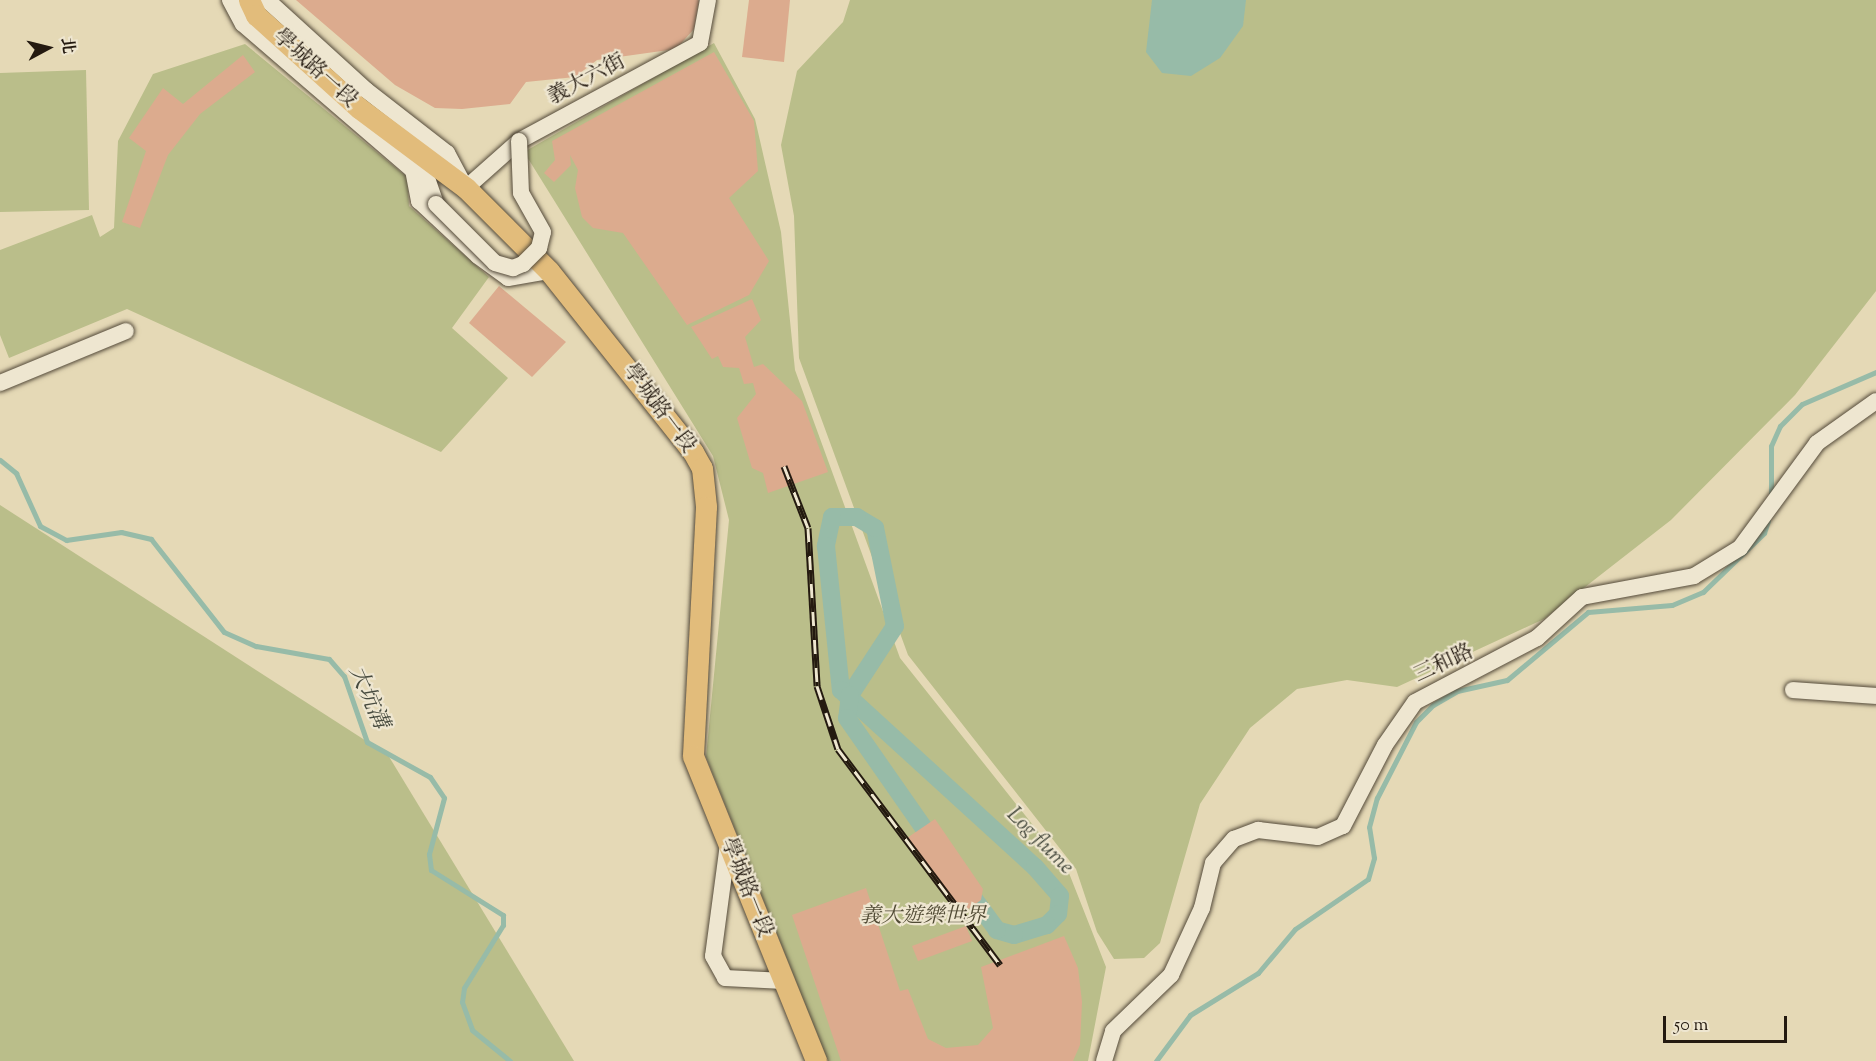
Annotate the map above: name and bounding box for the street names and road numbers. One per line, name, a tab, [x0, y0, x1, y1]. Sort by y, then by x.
street label: 學城路一段	[268, 25, 362, 113]
street label: 義大六街	[544, 49, 630, 111]
street label: 學城路一段	[617, 359, 701, 459]
street label: 三和路	[1410, 639, 1478, 689]
street label: 學城路一段	[715, 835, 777, 941]

